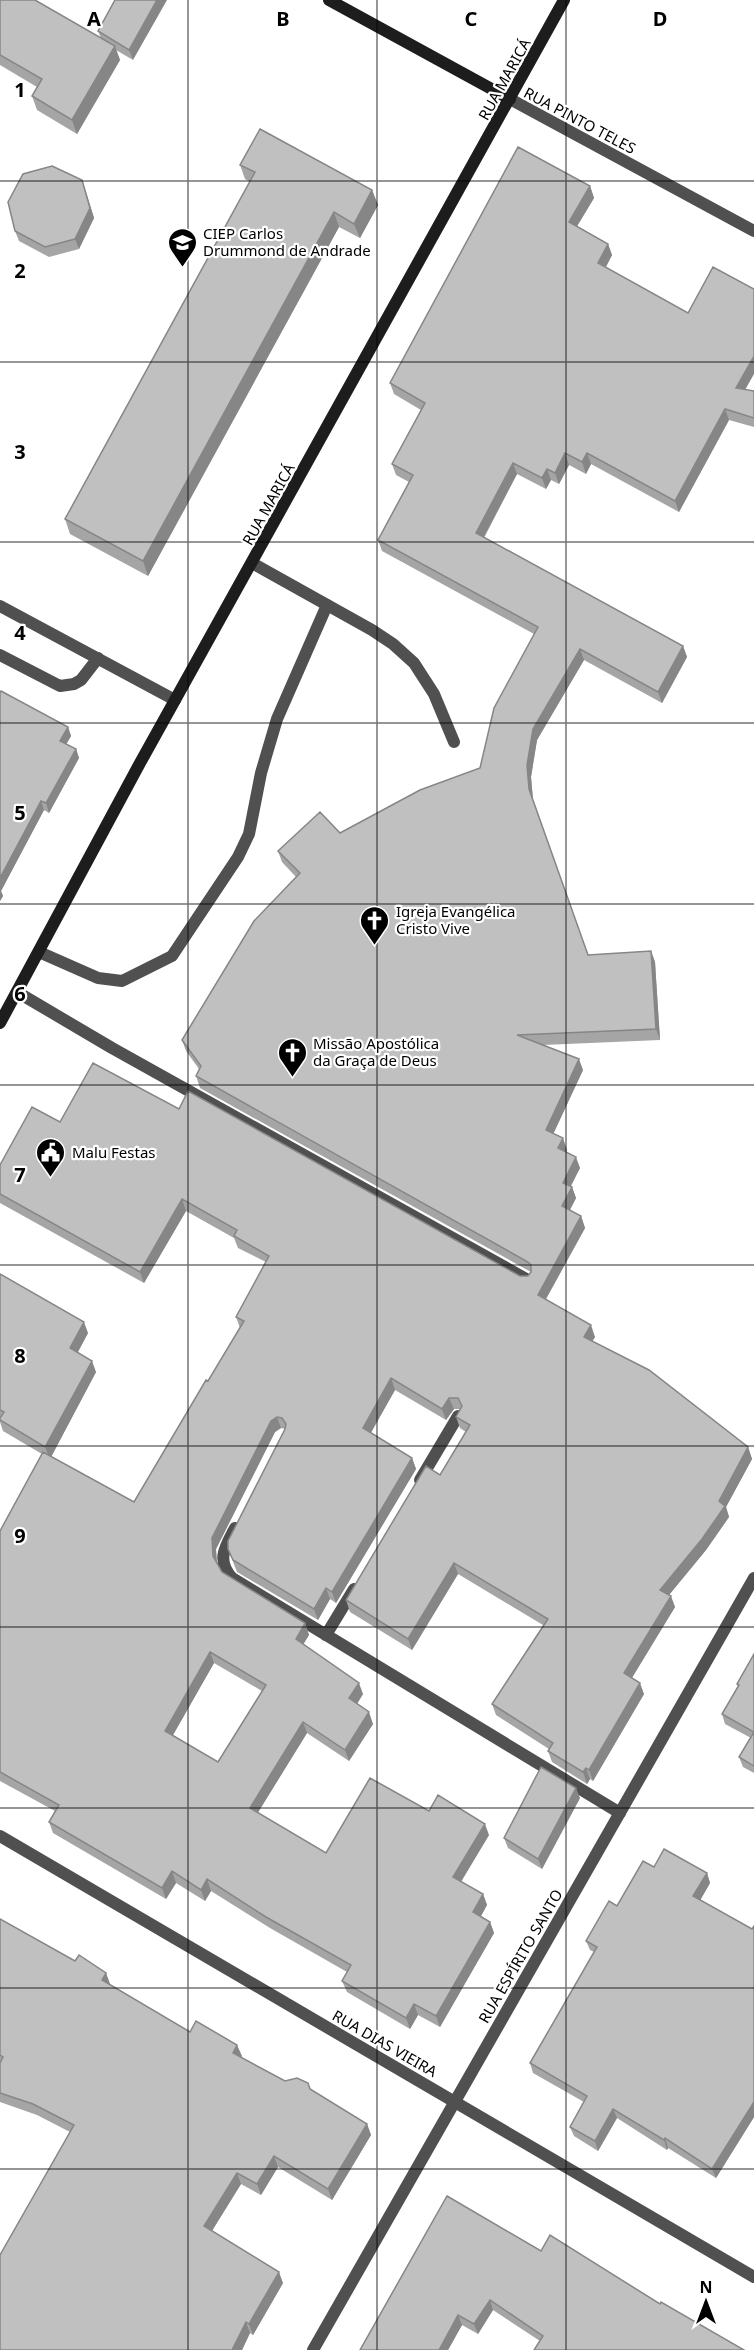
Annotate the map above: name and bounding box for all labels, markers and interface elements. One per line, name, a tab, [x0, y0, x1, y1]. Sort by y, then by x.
text: A	[87, 5, 101, 32]
text: B	[276, 5, 290, 32]
text: C	[465, 5, 478, 32]
text: D	[653, 5, 667, 32]
street label: RUA MARICÁ	[473, 34, 535, 123]
text: 1	[14, 76, 26, 103]
street label: RUA PINTO TELES	[521, 82, 639, 158]
place label: CIEP Carlos Drummond de Andrade	[203, 223, 371, 260]
school or university icon: CIEP Carlos Drummond de Andrade	[166, 226, 198, 268]
text: 2	[14, 257, 26, 284]
text: 3	[14, 438, 26, 465]
street label: RUA MARICÁ	[237, 459, 299, 548]
text: 4	[14, 619, 26, 646]
text: 5	[14, 799, 26, 826]
place label: Igreja Evangélica Cristo Vive	[396, 901, 516, 938]
church icon: Igreja Evangélica Cristo Vive	[359, 904, 391, 946]
text: 6	[14, 980, 26, 1007]
place label: Missão Apostólica da Graça de Deus	[313, 1033, 439, 1070]
church icon: Missão Apostólica da Graça de Deus	[276, 1036, 308, 1078]
public building icon: Malu Festas	[35, 1136, 67, 1178]
place label: Malu Festas	[72, 1142, 156, 1162]
text: 7	[14, 1161, 26, 1188]
text: 8	[14, 1342, 26, 1369]
text: 9	[14, 1522, 26, 1549]
street label: RUA ESPÍRITO SANTO	[473, 1885, 567, 2027]
street label: RUA DIAS VIEIRA	[329, 2005, 441, 2081]
north arrow	[676, 2272, 736, 2332]
text: N	[699, 2276, 713, 2298]

